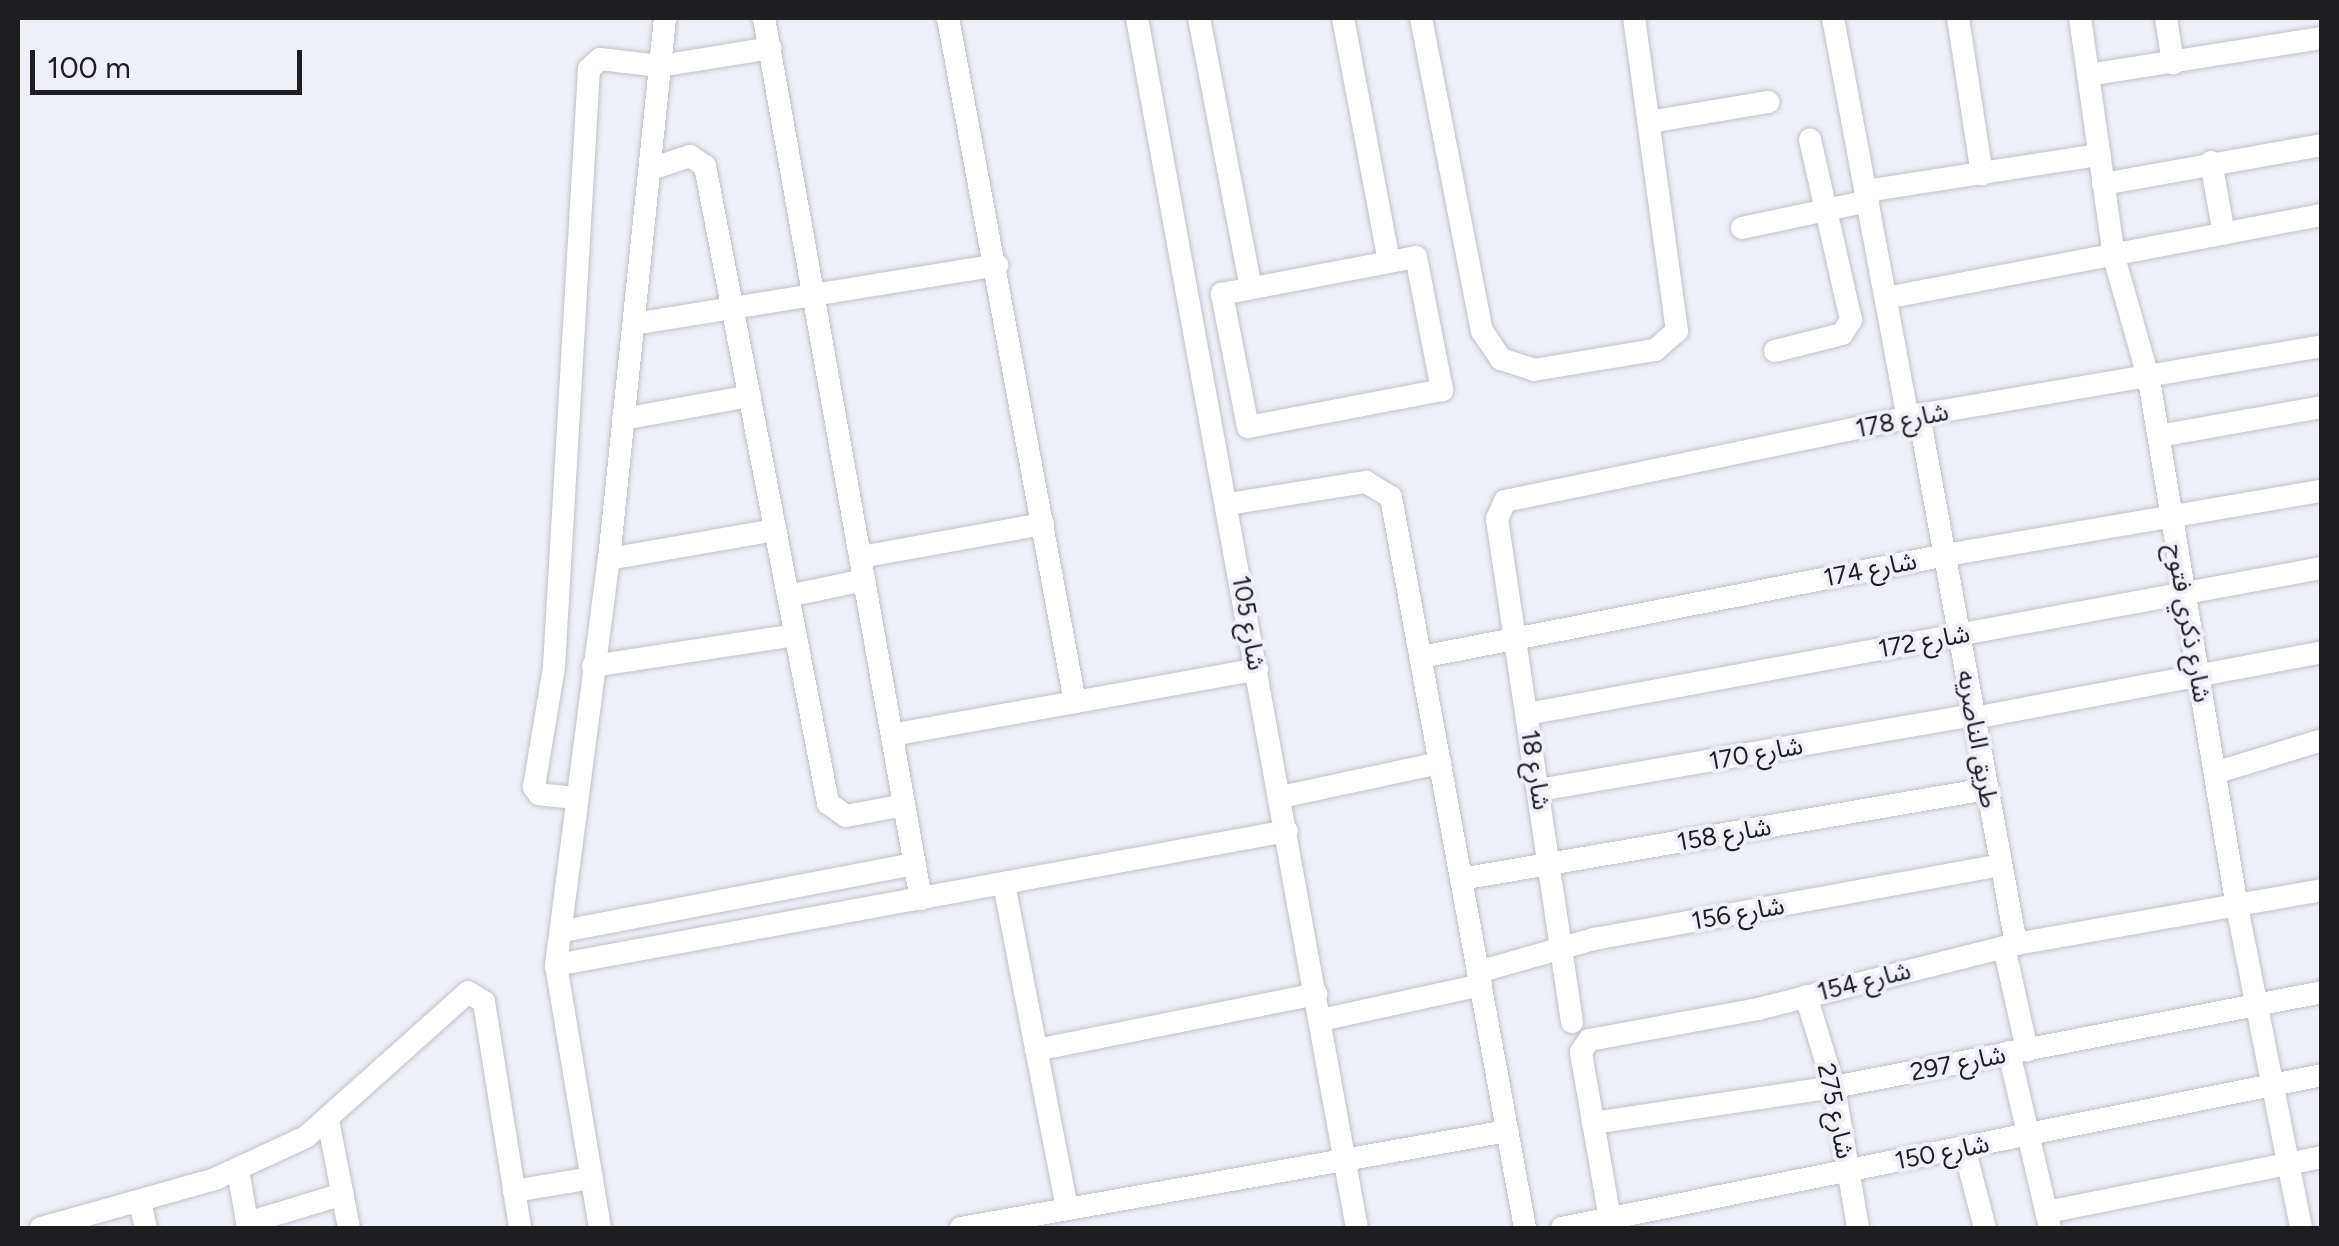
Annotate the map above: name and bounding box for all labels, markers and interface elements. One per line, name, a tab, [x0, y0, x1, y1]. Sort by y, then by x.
scale bar	[35, 30, 308, 92]
text: 100 m	[47, 49, 131, 86]
street label: شارع 178	[1853, 396, 1951, 444]
street label: شارع ذكري فتوح	[2160, 541, 2218, 705]
street label: شارع 174	[1821, 545, 1919, 593]
street label: شارع 105	[1226, 573, 1272, 673]
street label: شارع 172	[1876, 618, 1972, 664]
street label: طريق الناصريه	[1951, 668, 2005, 810]
street label: شارع 18	[1515, 728, 1557, 812]
street label: شارع 170	[1707, 730, 1805, 776]
street label: شارع 158	[1675, 811, 1773, 857]
street label: شارع 156	[1689, 890, 1787, 936]
street label: شارع 154	[1814, 955, 1914, 1007]
street label: شارع 297	[1908, 1039, 2008, 1087]
street label: شارع 275	[1811, 1061, 1861, 1161]
street label: شارع 150	[1892, 1128, 1992, 1176]

